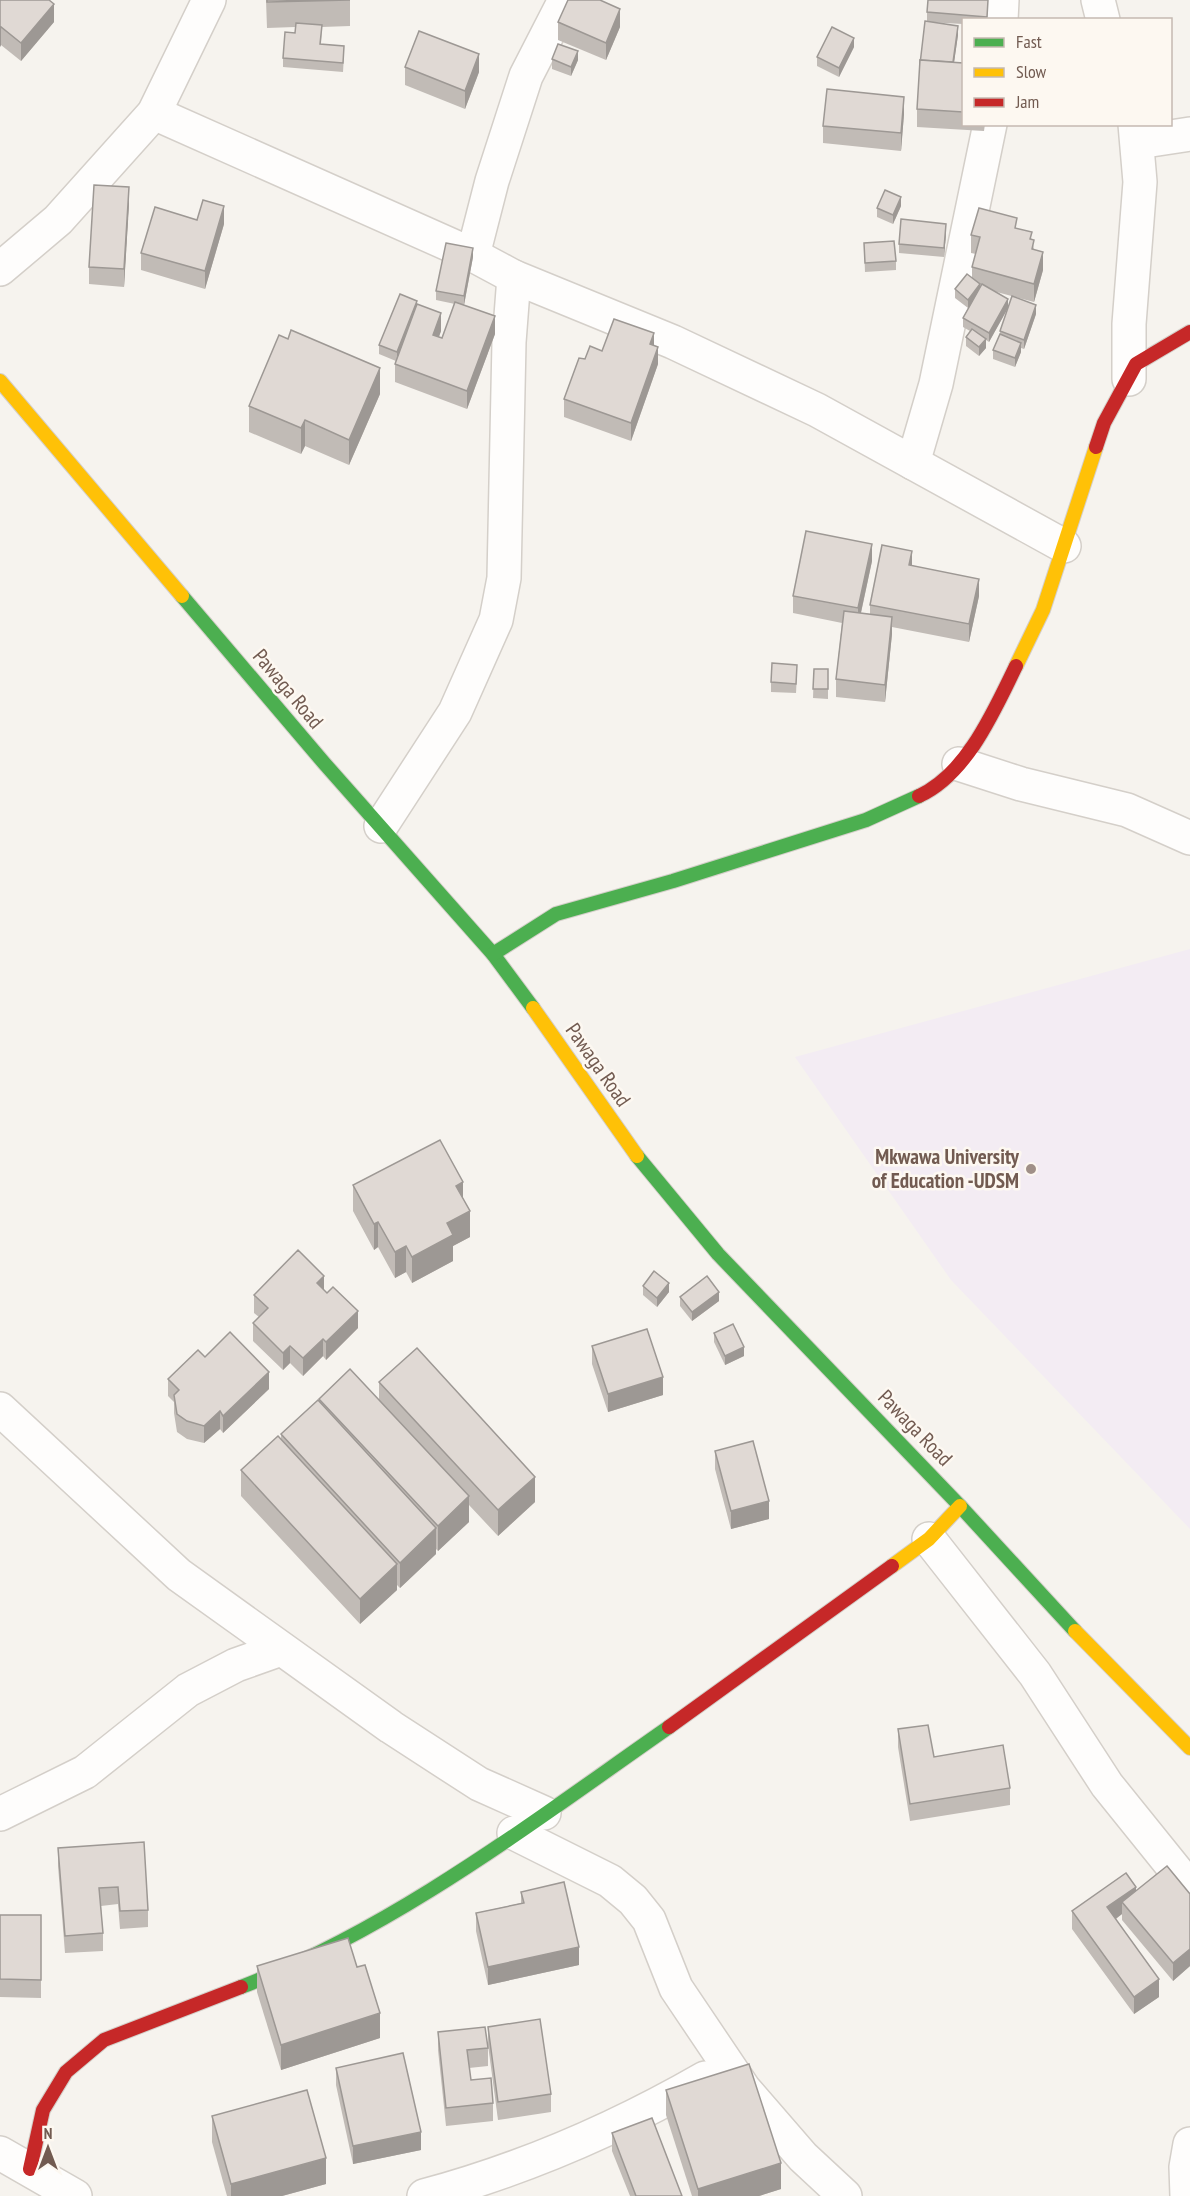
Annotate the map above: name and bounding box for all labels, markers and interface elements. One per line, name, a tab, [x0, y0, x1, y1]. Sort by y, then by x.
legend	[962, 18, 1172, 126]
text: Fast	[1016, 30, 1042, 53]
text: Slow	[1016, 60, 1047, 83]
text: Jam	[1015, 90, 1039, 113]
street label: Pawaga Road	[247, 643, 330, 734]
street label: Pawaga Road	[560, 1018, 637, 1112]
place label: Mkwawa University of Education -UDSM	[872, 1143, 1020, 1194]
marker: Mkwawa University of Education -UDSM	[1024, 1162, 1038, 1176]
street label: Pawaga Road	[872, 1384, 958, 1472]
north arrow	[18, 2118, 78, 2178]
text: N	[44, 2123, 52, 2143]

